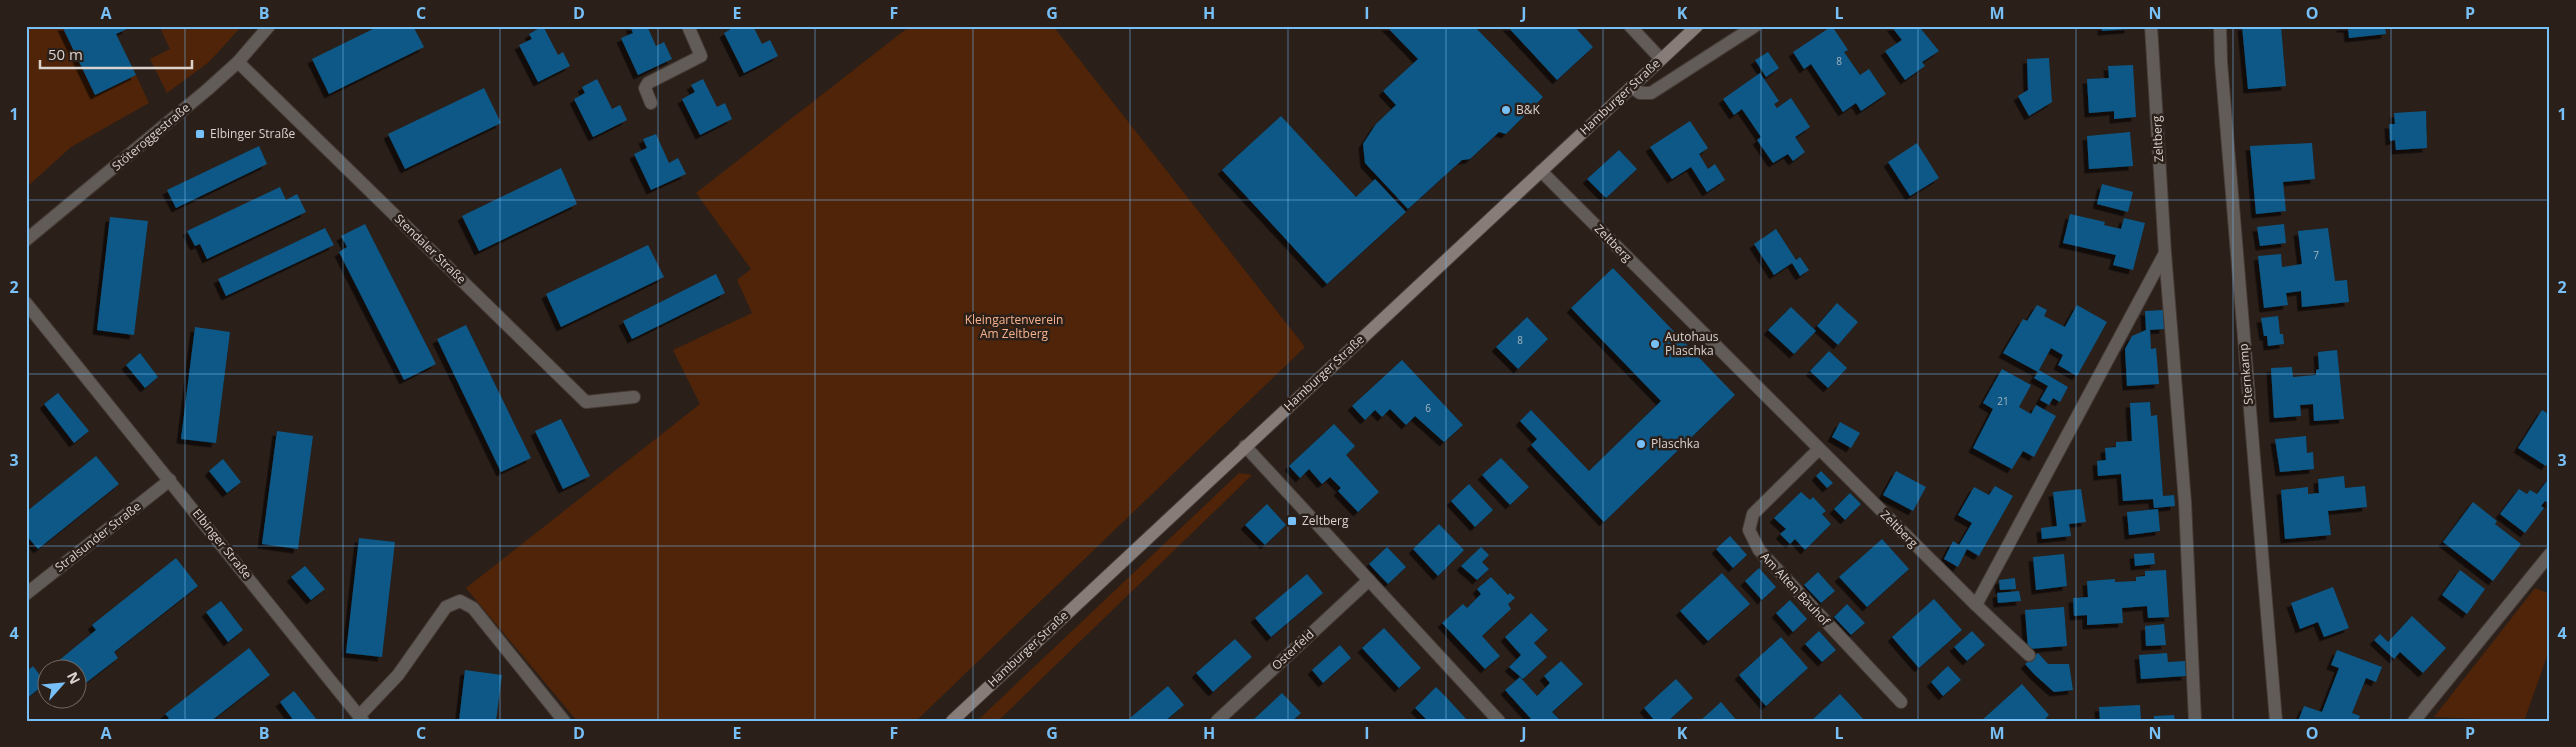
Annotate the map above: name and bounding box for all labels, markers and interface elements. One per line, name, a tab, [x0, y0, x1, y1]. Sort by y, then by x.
text: A	[100, 2, 112, 24]
text: B	[259, 2, 269, 24]
text: C	[416, 2, 426, 24]
text: D	[573, 2, 585, 24]
text: E	[733, 2, 742, 24]
text: F	[890, 2, 898, 24]
text: G	[1046, 2, 1058, 24]
text: H	[1203, 2, 1215, 24]
text: I	[1364, 2, 1370, 24]
text: J	[1519, 2, 1527, 24]
text: K	[1677, 2, 1688, 24]
text: L	[1834, 2, 1844, 24]
text: M	[1989, 2, 2005, 24]
text: N	[2148, 2, 2162, 24]
text: O	[2306, 2, 2318, 24]
text: P	[2465, 2, 2475, 24]
scale bar	[40, 38, 192, 70]
text: 50 m	[48, 44, 83, 64]
house number: 8	[1836, 54, 1842, 68]
street label: Hamburger Straße	[1576, 55, 1664, 138]
street label: Stöteroggestraße	[108, 99, 193, 174]
place label: B&K	[1516, 101, 1540, 118]
text: 1	[9, 103, 19, 125]
text: 1	[2557, 103, 2567, 125]
marker: B&K	[1500, 104, 1512, 116]
street label: Zeltberg	[2148, 115, 2167, 163]
place label: Elbinger Straße	[210, 125, 296, 142]
marker: Elbinger Straße	[194, 128, 206, 140]
street label: Stendaler Straße	[391, 210, 470, 287]
street label: Zeltberg	[1591, 220, 1636, 265]
house number: 7	[2313, 248, 2319, 262]
text: 2	[9, 276, 19, 298]
text: 2	[2557, 276, 2567, 298]
park label: Kleingartenverein Am Zeltberg	[965, 311, 1063, 342]
place label: Autohaus Plaschka	[1665, 328, 1719, 359]
street label: Hamburger Straße	[1280, 331, 1368, 414]
house number: 8	[1517, 333, 1523, 347]
marker: Autohaus Plaschka	[1649, 338, 1661, 350]
street label: Sternkamp	[2234, 343, 2257, 405]
house number: 21	[1997, 394, 2009, 408]
house number: 6	[1425, 401, 1431, 415]
place label: Plaschka	[1651, 435, 1700, 452]
marker: Plaschka	[1635, 438, 1647, 450]
text: 3	[9, 449, 19, 471]
text: 3	[2557, 449, 2567, 471]
street label: Stralsunder Straße	[51, 498, 144, 576]
street label: Elbinger Straße	[189, 505, 256, 582]
street label: Zeltberg	[1877, 506, 1922, 551]
place label: Zeltberg	[1302, 512, 1349, 529]
marker: Zeltberg	[1286, 515, 1298, 527]
street label: Am Alten Bauhof	[1757, 548, 1834, 630]
street label: Hamburger Straße	[984, 607, 1072, 690]
text: 4	[9, 622, 19, 644]
text: 4	[2557, 622, 2567, 644]
street label: Osterfeld	[1268, 626, 1318, 674]
north arrow	[38, 660, 88, 710]
text: N	[63, 668, 85, 687]
text: A	[100, 722, 112, 744]
text: B	[259, 722, 269, 744]
text: C	[416, 722, 426, 744]
text: D	[573, 722, 585, 744]
text: E	[733, 722, 742, 744]
text: F	[890, 722, 898, 744]
text: G	[1046, 722, 1058, 744]
text: H	[1203, 722, 1215, 744]
text: I	[1364, 722, 1370, 744]
text: J	[1519, 722, 1527, 744]
text: K	[1677, 722, 1688, 744]
text: L	[1834, 722, 1844, 744]
text: M	[1989, 722, 2005, 744]
text: N	[2148, 722, 2162, 744]
text: O	[2306, 722, 2318, 744]
text: P	[2465, 722, 2475, 744]

